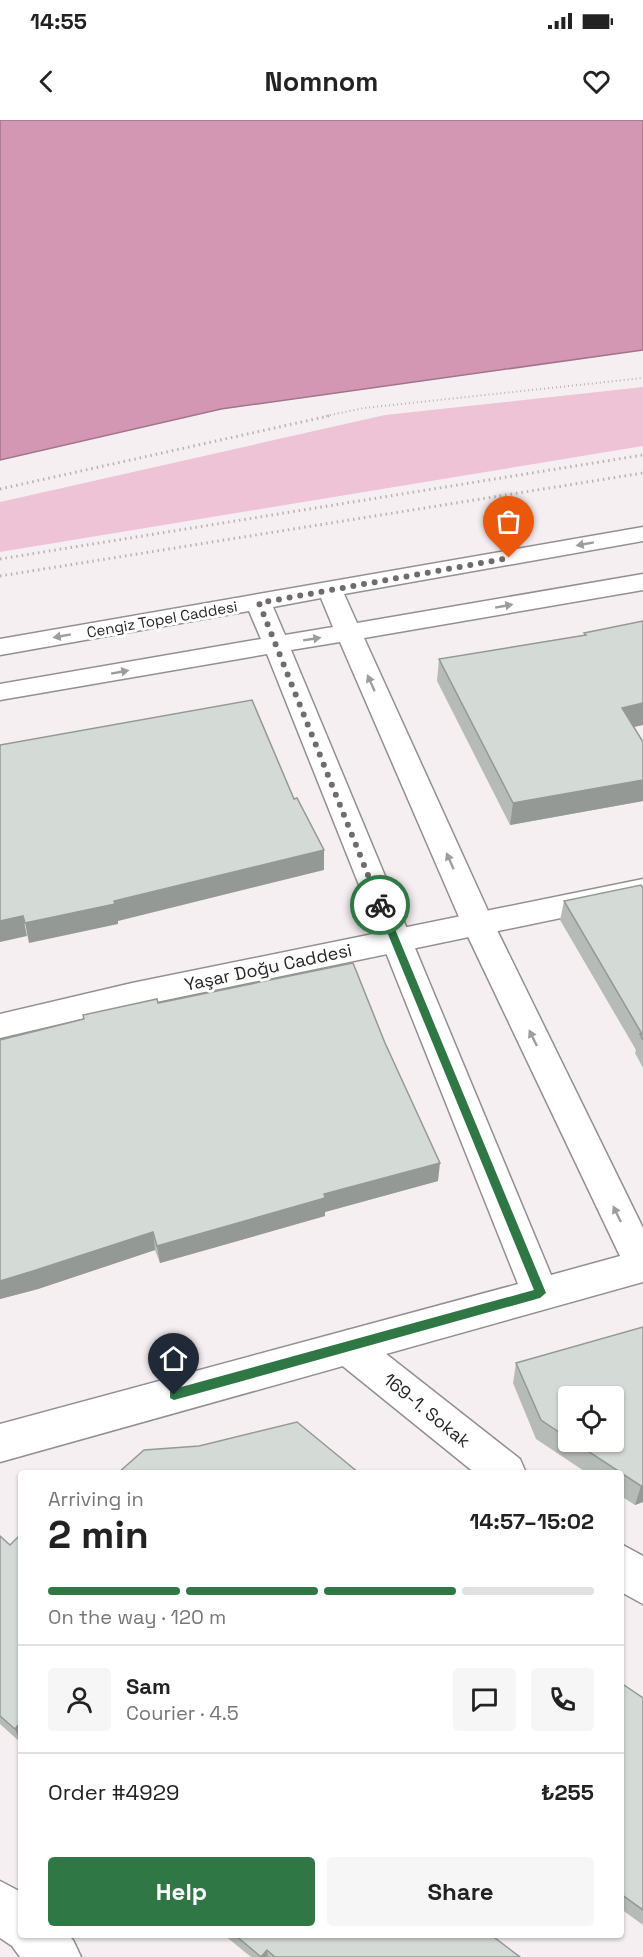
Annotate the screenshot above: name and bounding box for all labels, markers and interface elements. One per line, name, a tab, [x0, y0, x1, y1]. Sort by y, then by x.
text: 14:55	[30, 7, 87, 35]
text: Nomnom	[265, 64, 378, 99]
icon: back	[30, 65, 63, 98]
icon: heart	[580, 65, 613, 98]
pin	[483, 496, 534, 558]
icon: bag	[492, 505, 525, 538]
one-way arrow	[576, 540, 595, 549]
street label: Cengiz Topel Caddesi	[85, 596, 239, 642]
one-way arrow	[495, 601, 514, 610]
one-way arrow	[53, 632, 72, 641]
one-way arrow	[303, 635, 322, 644]
one-way arrow	[110, 667, 129, 676]
one-way arrow	[366, 674, 376, 692]
one-way arrow	[446, 853, 455, 870]
courier	[350, 875, 410, 935]
icon: bike	[364, 889, 397, 922]
street label: Yaşar Doğu Caddesi	[182, 938, 354, 996]
one-way arrow	[528, 1029, 538, 1047]
one-way arrow	[613, 1205, 622, 1222]
pin	[148, 1333, 199, 1395]
icon: home	[157, 1342, 190, 1375]
street label: 169-1. Sokak	[379, 1368, 475, 1452]
map controls	[558, 1386, 624, 1452]
button: locate	[558, 1386, 624, 1452]
text: Arriving in	[48, 1486, 144, 1512]
text: 14:57–15:02	[469, 1507, 594, 1535]
text: 2 min	[48, 1510, 149, 1559]
text: On the way · 120 m	[48, 1604, 226, 1630]
button: person	[48, 1668, 111, 1731]
button: chat	[453, 1668, 516, 1731]
button: phone	[531, 1668, 594, 1731]
text: Sam	[126, 1672, 171, 1700]
text: Courier · 4.5	[126, 1700, 239, 1726]
text: Order #4929	[48, 1778, 179, 1806]
text: ₺255	[541, 1778, 594, 1806]
button: Help	[48, 1857, 315, 1926]
button: Share	[327, 1857, 594, 1926]

